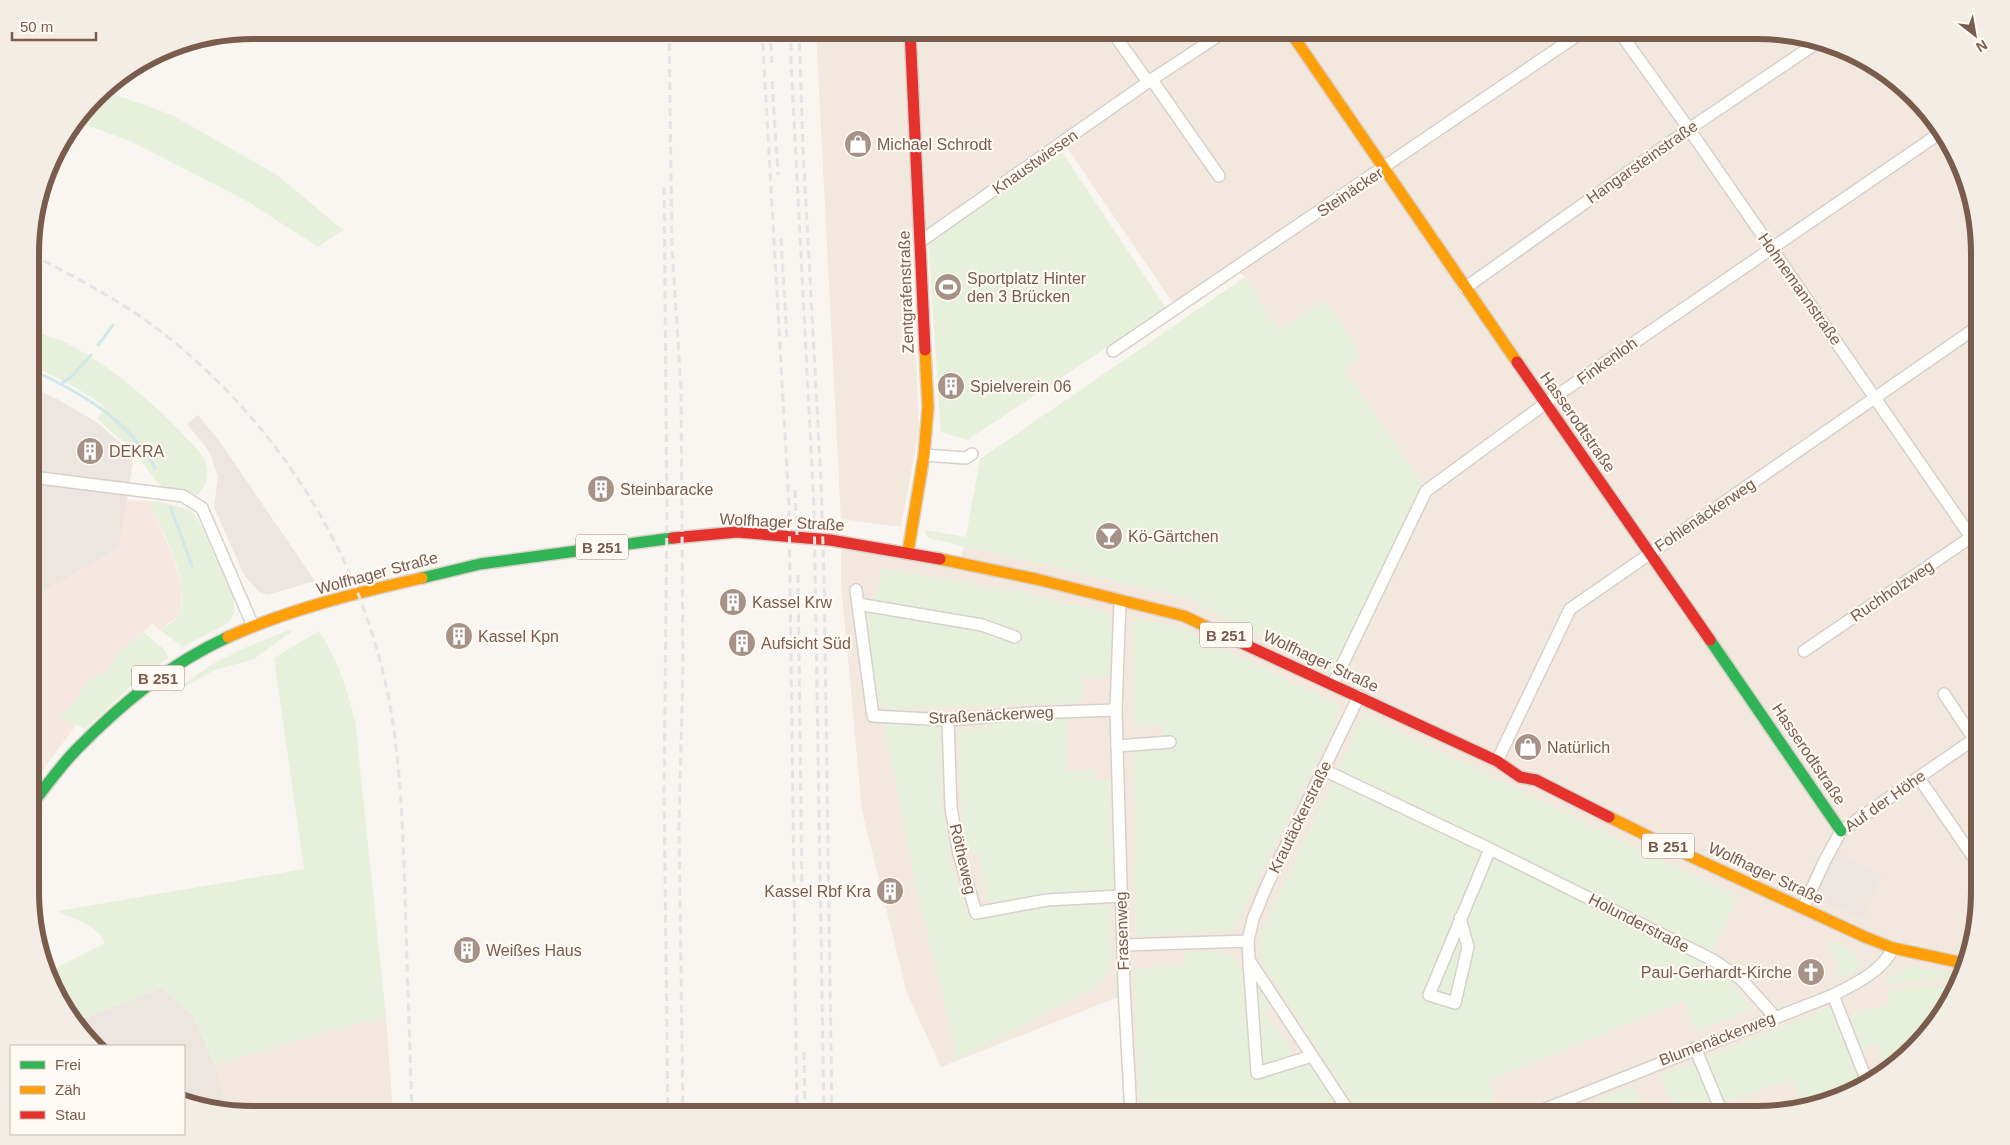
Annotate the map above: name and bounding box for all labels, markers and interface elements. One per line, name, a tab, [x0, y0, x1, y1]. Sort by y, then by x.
scale bar	[12, 10, 96, 42]
north arrow	[1950, 10, 2000, 60]
text: 50 m	[20, 18, 53, 35]
text: N	[1973, 37, 1990, 56]
street label: Hangarsteinstraße	[1583, 117, 1701, 207]
street label: Knaustwiesen	[989, 126, 1081, 198]
shop icon: Michael Schrodt	[843, 129, 873, 159]
place label: Michael Schrodt	[877, 136, 992, 153]
street label: Steinäcker	[1314, 163, 1387, 220]
street label: Zentgrafenstraße	[895, 230, 917, 354]
street label: Hohnemannstraße	[1755, 230, 1845, 348]
place label: Sportplatz Hinter den 3 Brücken	[967, 270, 1087, 305]
sports icon: Sportplatz Hinter den 3 Brücken	[933, 272, 963, 302]
street label: Finkenloh	[1574, 334, 1640, 388]
street label: Hasserodtstraße	[1537, 369, 1619, 475]
building icon: Spielverein 06	[936, 371, 966, 401]
place label: Spielverein 06	[970, 378, 1072, 395]
building icon: DEKRA	[75, 436, 105, 466]
place label: DEKRA	[109, 443, 164, 460]
building icon: Steinbaracke	[586, 474, 616, 504]
street label: Fohlenäckerweg	[1652, 475, 1758, 555]
place label: Steinbaracke	[620, 481, 713, 498]
street label: Wolfhager Straße	[719, 510, 845, 534]
bar icon: Kö-Gärtchen	[1094, 521, 1124, 551]
place label: Kö-Gärtchen	[1128, 528, 1219, 545]
road number: B 251	[576, 534, 628, 560]
street label: Wolfhager Straße	[314, 549, 440, 597]
street label: Ruchholzweg	[1847, 557, 1937, 625]
building icon: Kassel Krw	[718, 587, 748, 617]
place label: Kassel Krw	[752, 594, 832, 611]
building icon: Kassel Kpn	[444, 621, 474, 651]
road number: B 251	[1200, 622, 1252, 648]
street label: Wolfhager Straße	[1261, 627, 1381, 695]
place label: Kassel Kpn	[478, 628, 559, 645]
building icon: Aufsicht Süd	[727, 628, 757, 658]
place label: Aufsicht Süd	[761, 635, 851, 652]
road number: B 251	[132, 666, 184, 690]
street label: Hasserodtstraße	[1769, 700, 1849, 808]
street label: Straßenäckerweg	[928, 703, 1054, 727]
shop icon: Natürlich	[1513, 732, 1543, 762]
place label: Natürlich	[1547, 739, 1610, 756]
street label: Krautäckerstraße	[1265, 758, 1335, 876]
street label: Auf der Höhe	[1842, 767, 1929, 835]
street label: Rötheweg	[947, 822, 979, 896]
road number: B 251	[1642, 834, 1694, 858]
street label: Wolfhager Straße	[1706, 839, 1826, 907]
building icon: Kassel Rbf Kra	[875, 876, 905, 906]
place label: Kassel Rbf Kra	[764, 883, 871, 900]
street label: Holunderstraße	[1586, 890, 1692, 956]
street label: Frasenweg	[1112, 891, 1132, 971]
building icon: Weißes Haus	[452, 935, 482, 965]
place label: Weißes Haus	[486, 942, 582, 959]
church icon: Paul-Gerhardt-Kirche	[1796, 957, 1826, 987]
place label: Paul-Gerhardt-Kirche	[1641, 964, 1792, 981]
street label: Blumenäckerweg	[1657, 1009, 1777, 1069]
legend	[10, 1045, 185, 1135]
text: Frei	[55, 1056, 81, 1073]
text: Zäh	[55, 1081, 81, 1098]
text: Stau	[55, 1106, 86, 1123]

